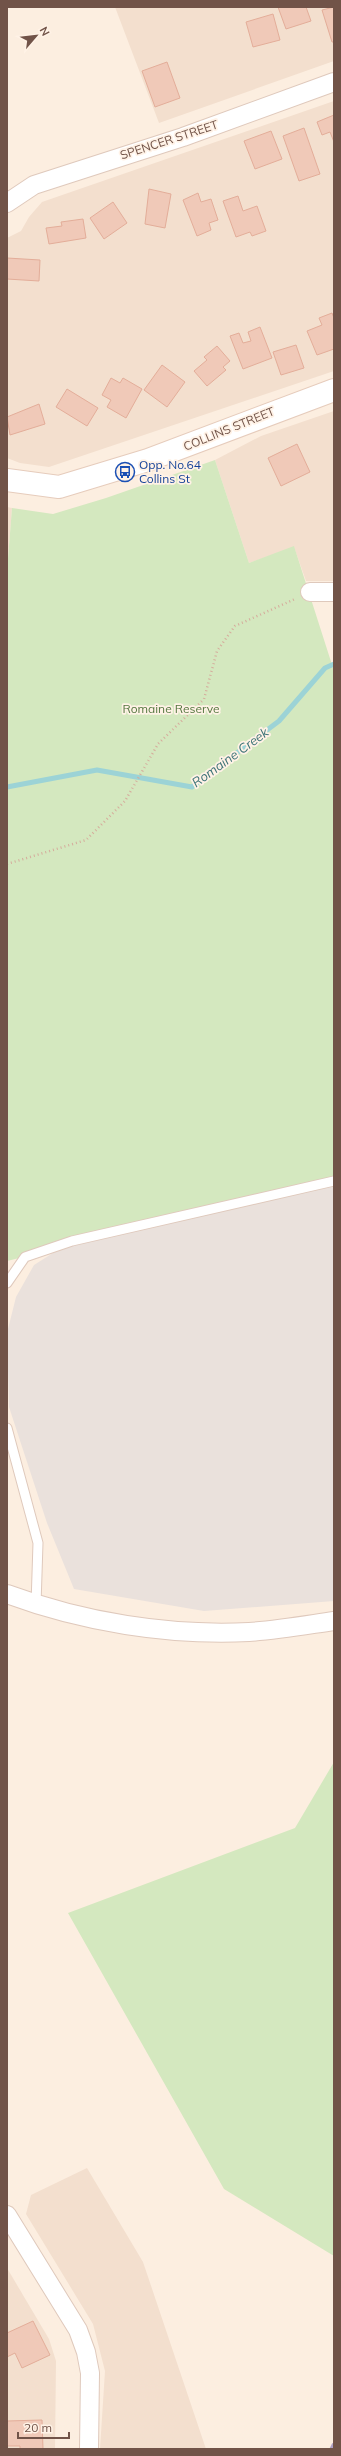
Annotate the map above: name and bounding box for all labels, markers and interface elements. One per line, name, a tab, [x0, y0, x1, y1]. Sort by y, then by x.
north arrow	[16, 16, 56, 56]
text: N	[37, 24, 53, 38]
street label: SPENCER STREET	[118, 116, 220, 162]
street label: COLLINS STREET	[181, 403, 277, 454]
place label: Opp. No.64 Collins St	[139, 457, 201, 486]
bus stop icon: Opp. No.64 Collins St	[114, 461, 136, 483]
park label: Romaine Reserve	[122, 701, 220, 716]
water label: Romaine Creek	[188, 724, 272, 790]
scale bar	[18, 2414, 69, 2440]
text: 20 m	[24, 2420, 52, 2435]

